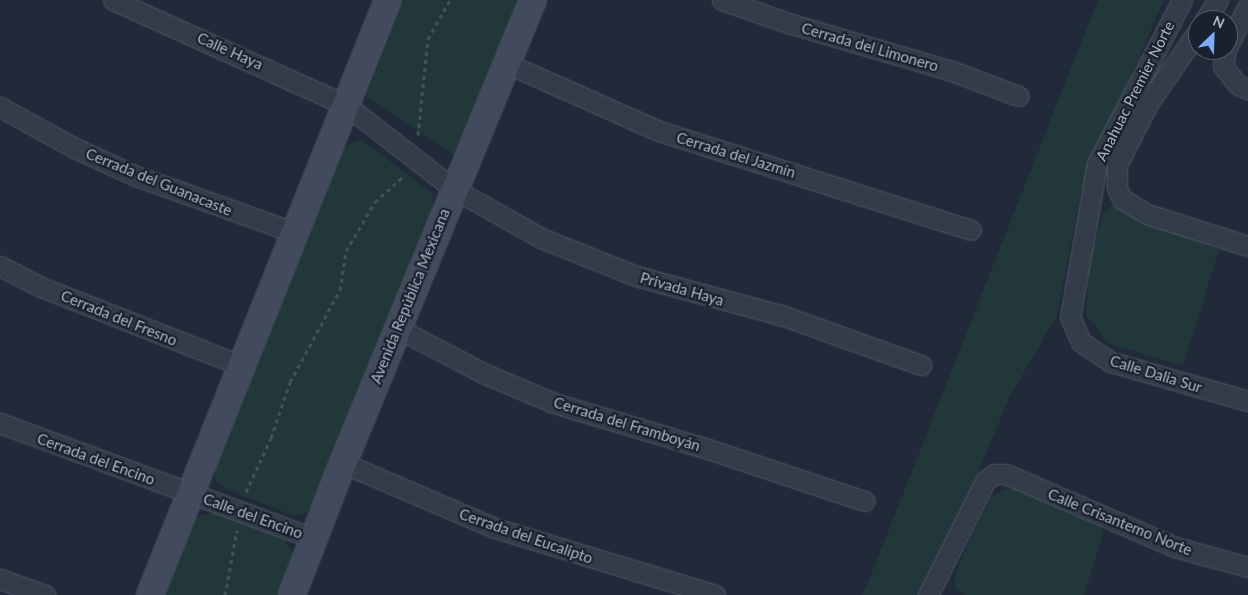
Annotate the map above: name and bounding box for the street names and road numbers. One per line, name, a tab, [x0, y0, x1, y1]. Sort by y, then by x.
street label: Anahuac Premier Norte	[1092, 18, 1178, 164]
street label: Cerrada del Limonero	[799, 19, 941, 75]
street label: Calle Haya	[194, 29, 266, 73]
street label: Cerrada del Jazmín	[674, 128, 798, 182]
street label: Cerrada del Guanacaste	[83, 144, 235, 220]
street label: Avenida República Mexicana	[367, 206, 453, 386]
street label: Privada Haya	[638, 268, 726, 310]
street label: Cerrada del Fresno	[58, 286, 180, 350]
street label: Calle Dalia Sur	[1108, 351, 1204, 397]
street label: Cerrada del Framboyán	[551, 393, 703, 455]
street label: Cerrada del Encino	[35, 429, 157, 489]
street label: Calle Crisantemo Norte	[1045, 485, 1195, 559]
street label: Calle del Encino	[201, 490, 305, 542]
street label: Cerrada del Eucalipto	[457, 505, 595, 567]

